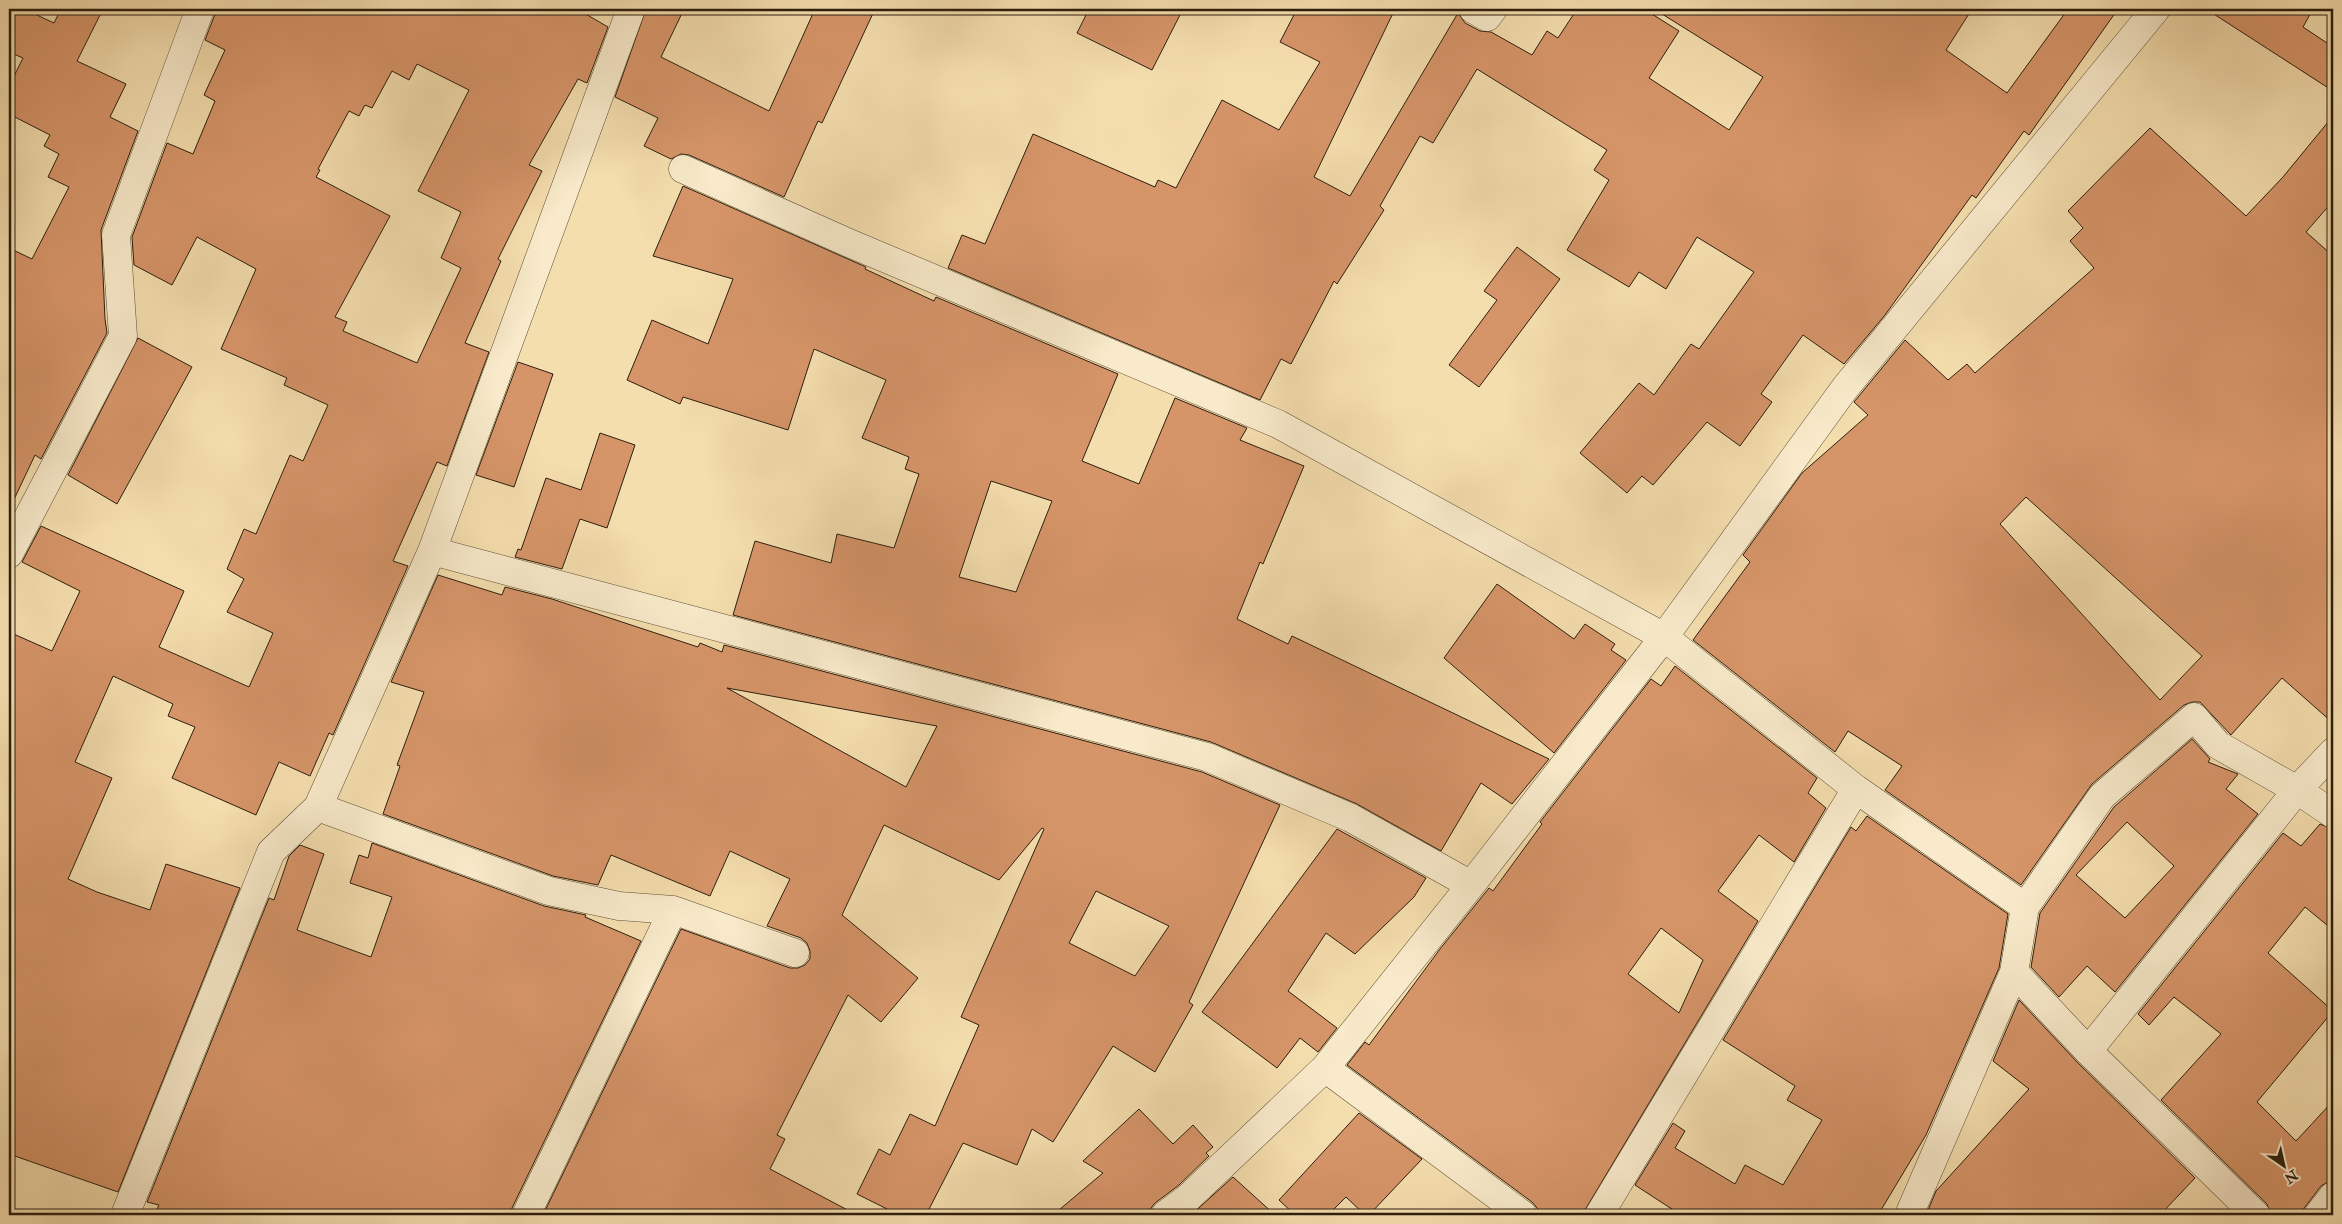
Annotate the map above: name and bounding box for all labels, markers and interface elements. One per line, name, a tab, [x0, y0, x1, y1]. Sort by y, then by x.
north arrow	[2260, 1142, 2310, 1192]
text: N	[2281, 1165, 2302, 1187]

